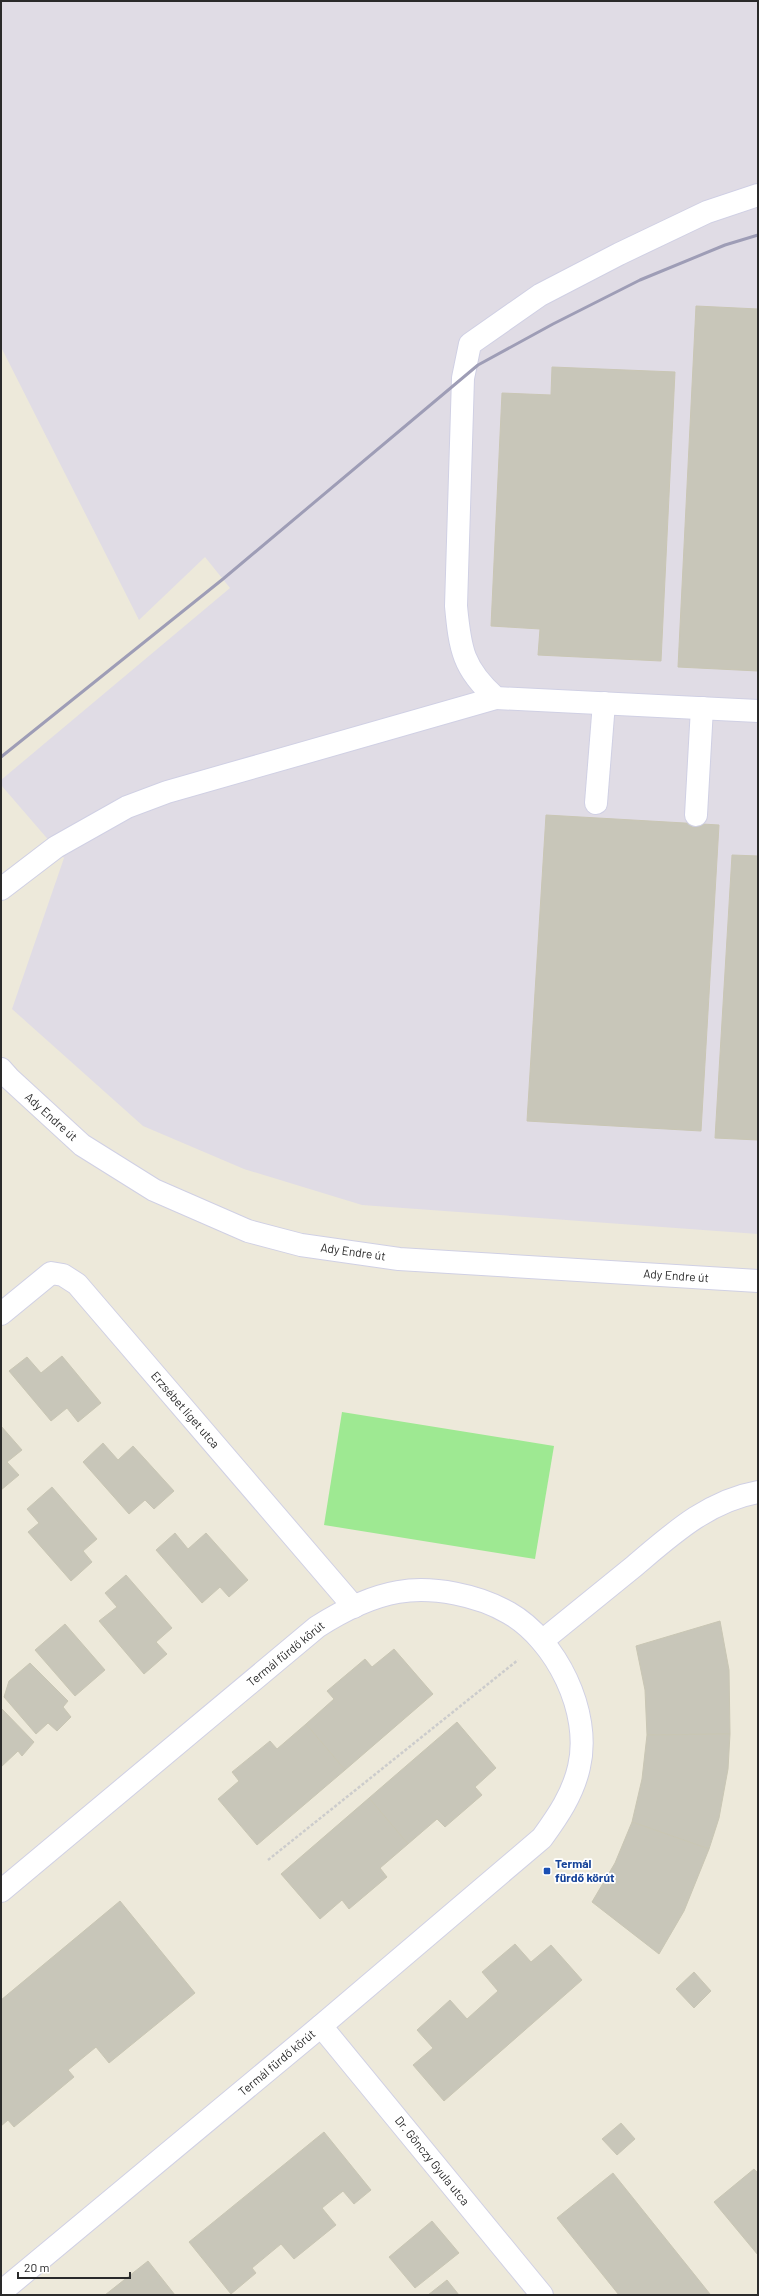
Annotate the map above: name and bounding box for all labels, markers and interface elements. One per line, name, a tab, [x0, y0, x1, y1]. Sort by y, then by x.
street label: Ady Endre út	[23, 1089, 81, 1143]
street label: Ady Endre út	[320, 1240, 387, 1263]
street label: Ady Endre út	[643, 1266, 709, 1284]
street label: Erzsébet liget utca	[149, 1368, 223, 1451]
street label: Termál fürdő körút	[244, 1618, 327, 1689]
place label: Termál fürdő körút	[555, 1856, 615, 1884]
marker: Termál fürdő körút	[542, 1866, 552, 1876]
street label: Termál fürdő körút	[235, 2026, 318, 2098]
street label: Dr. Gönczy Gyula utca	[393, 2113, 473, 2208]
scale bar	[18, 2254, 130, 2280]
text: 20 m	[24, 2260, 50, 2274]

